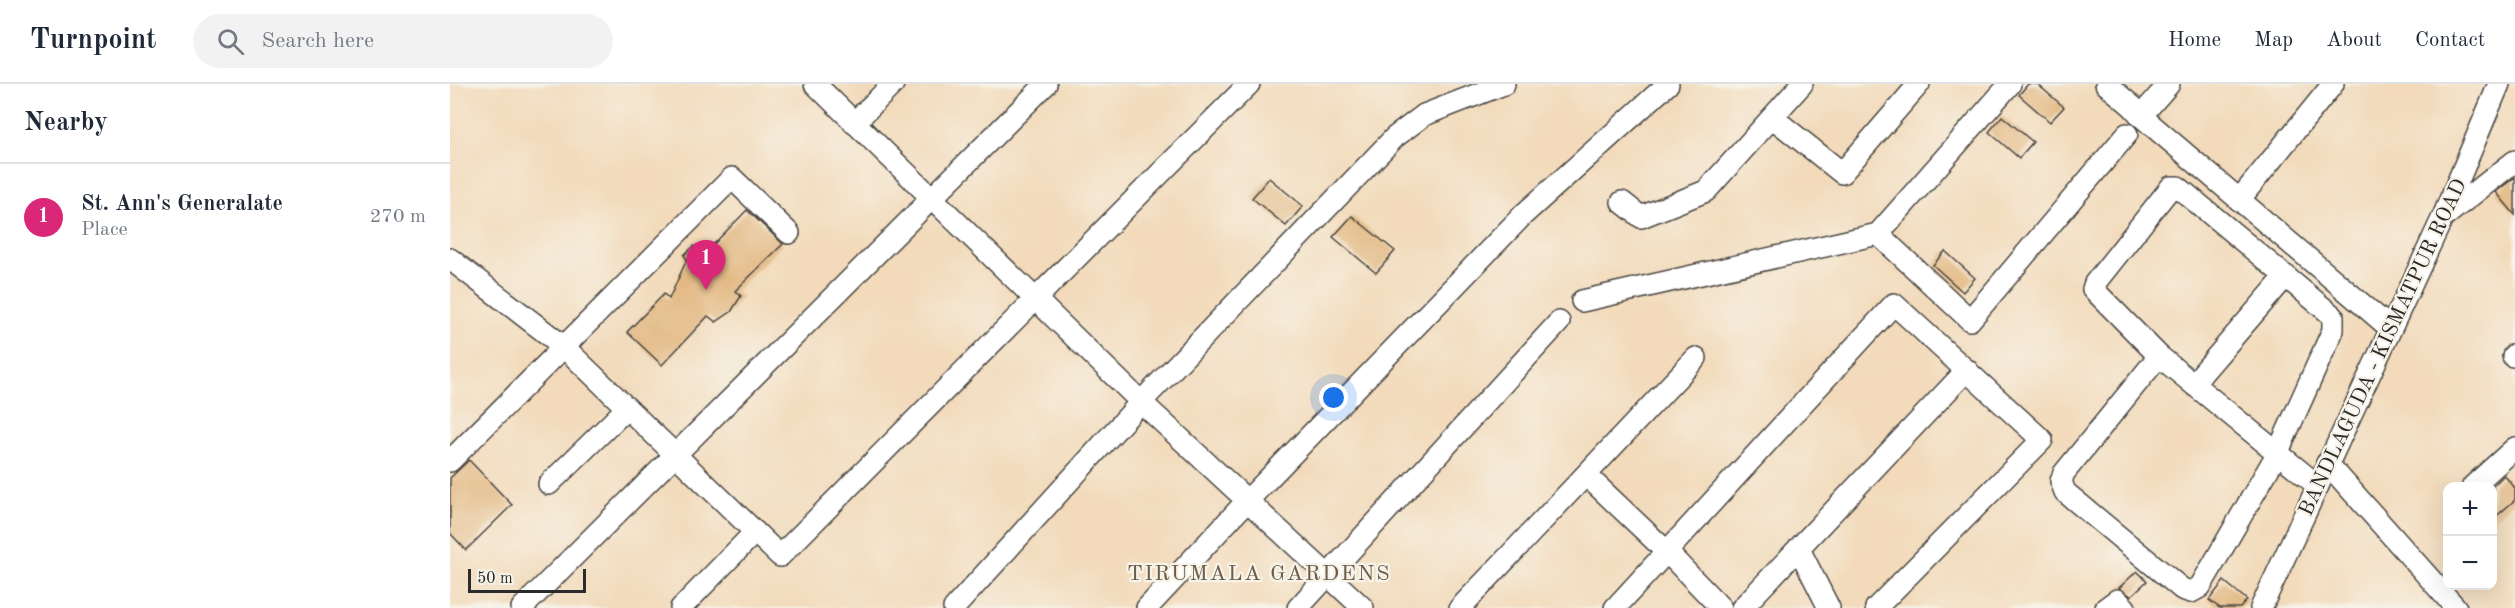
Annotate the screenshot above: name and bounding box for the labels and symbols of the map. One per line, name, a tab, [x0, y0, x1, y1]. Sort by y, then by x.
street label: BANDLAGUDA - KISMATPUR ROAD	[2296, 176, 2471, 519]
pin: 1	[686, 240, 726, 290]
your location	[1319, 383, 1348, 412]
district label: TIRUMALA GARDENS	[1127, 563, 1391, 585]
scale bar	[468, 566, 586, 594]

